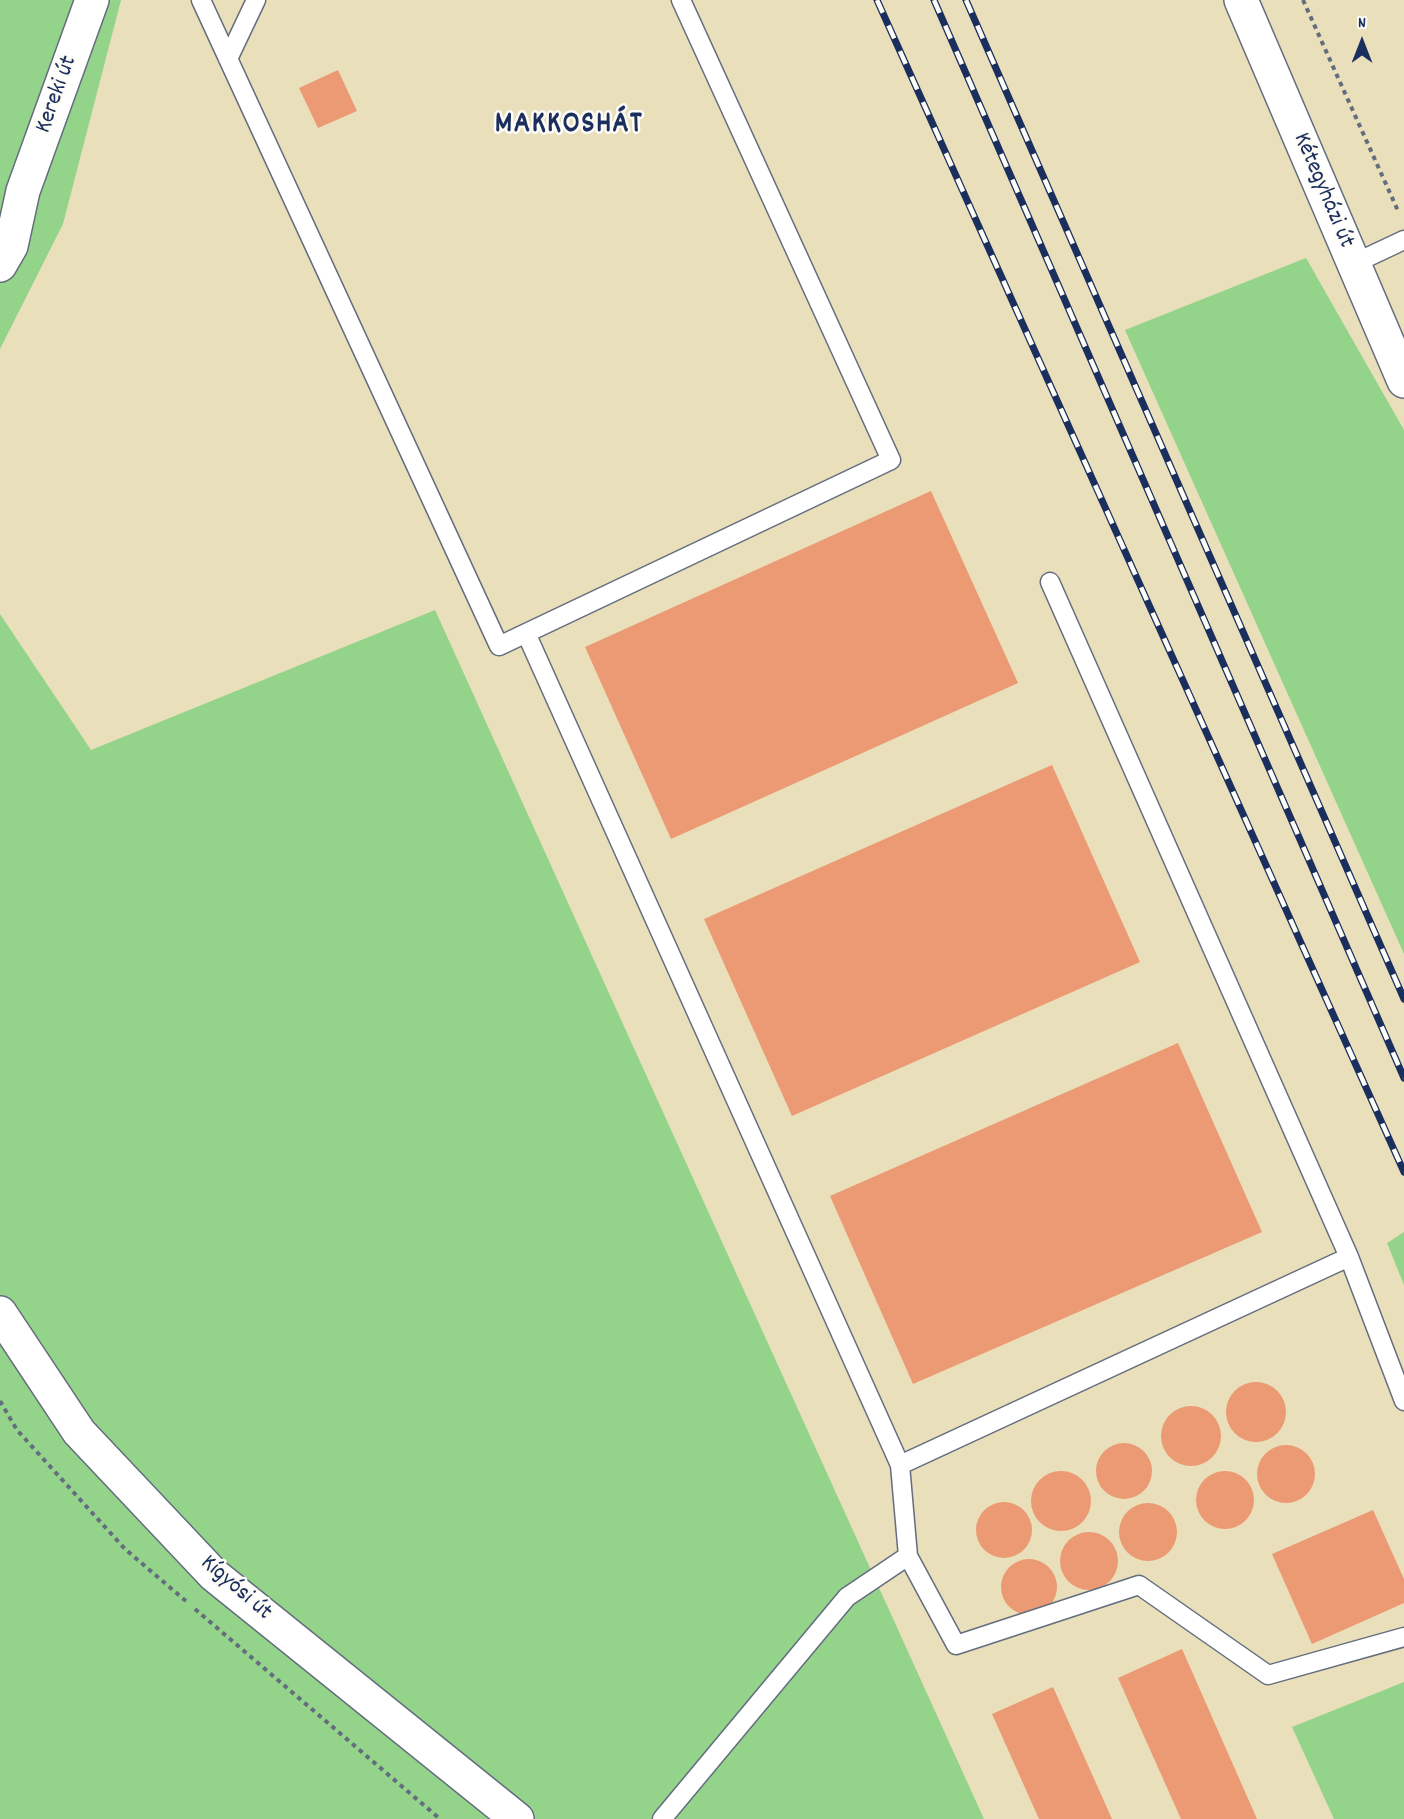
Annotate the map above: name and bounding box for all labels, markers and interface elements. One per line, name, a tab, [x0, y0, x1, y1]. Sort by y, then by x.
north arrow	[1332, 12, 1392, 72]
text: N	[1358, 12, 1366, 35]
street label: Kereki út	[31, 52, 85, 138]
district label: MAKKOSHÁT	[495, 109, 643, 145]
street label: Kétegyházi út	[1285, 129, 1359, 253]
street label: Kígyósi út	[193, 1550, 277, 1628]

